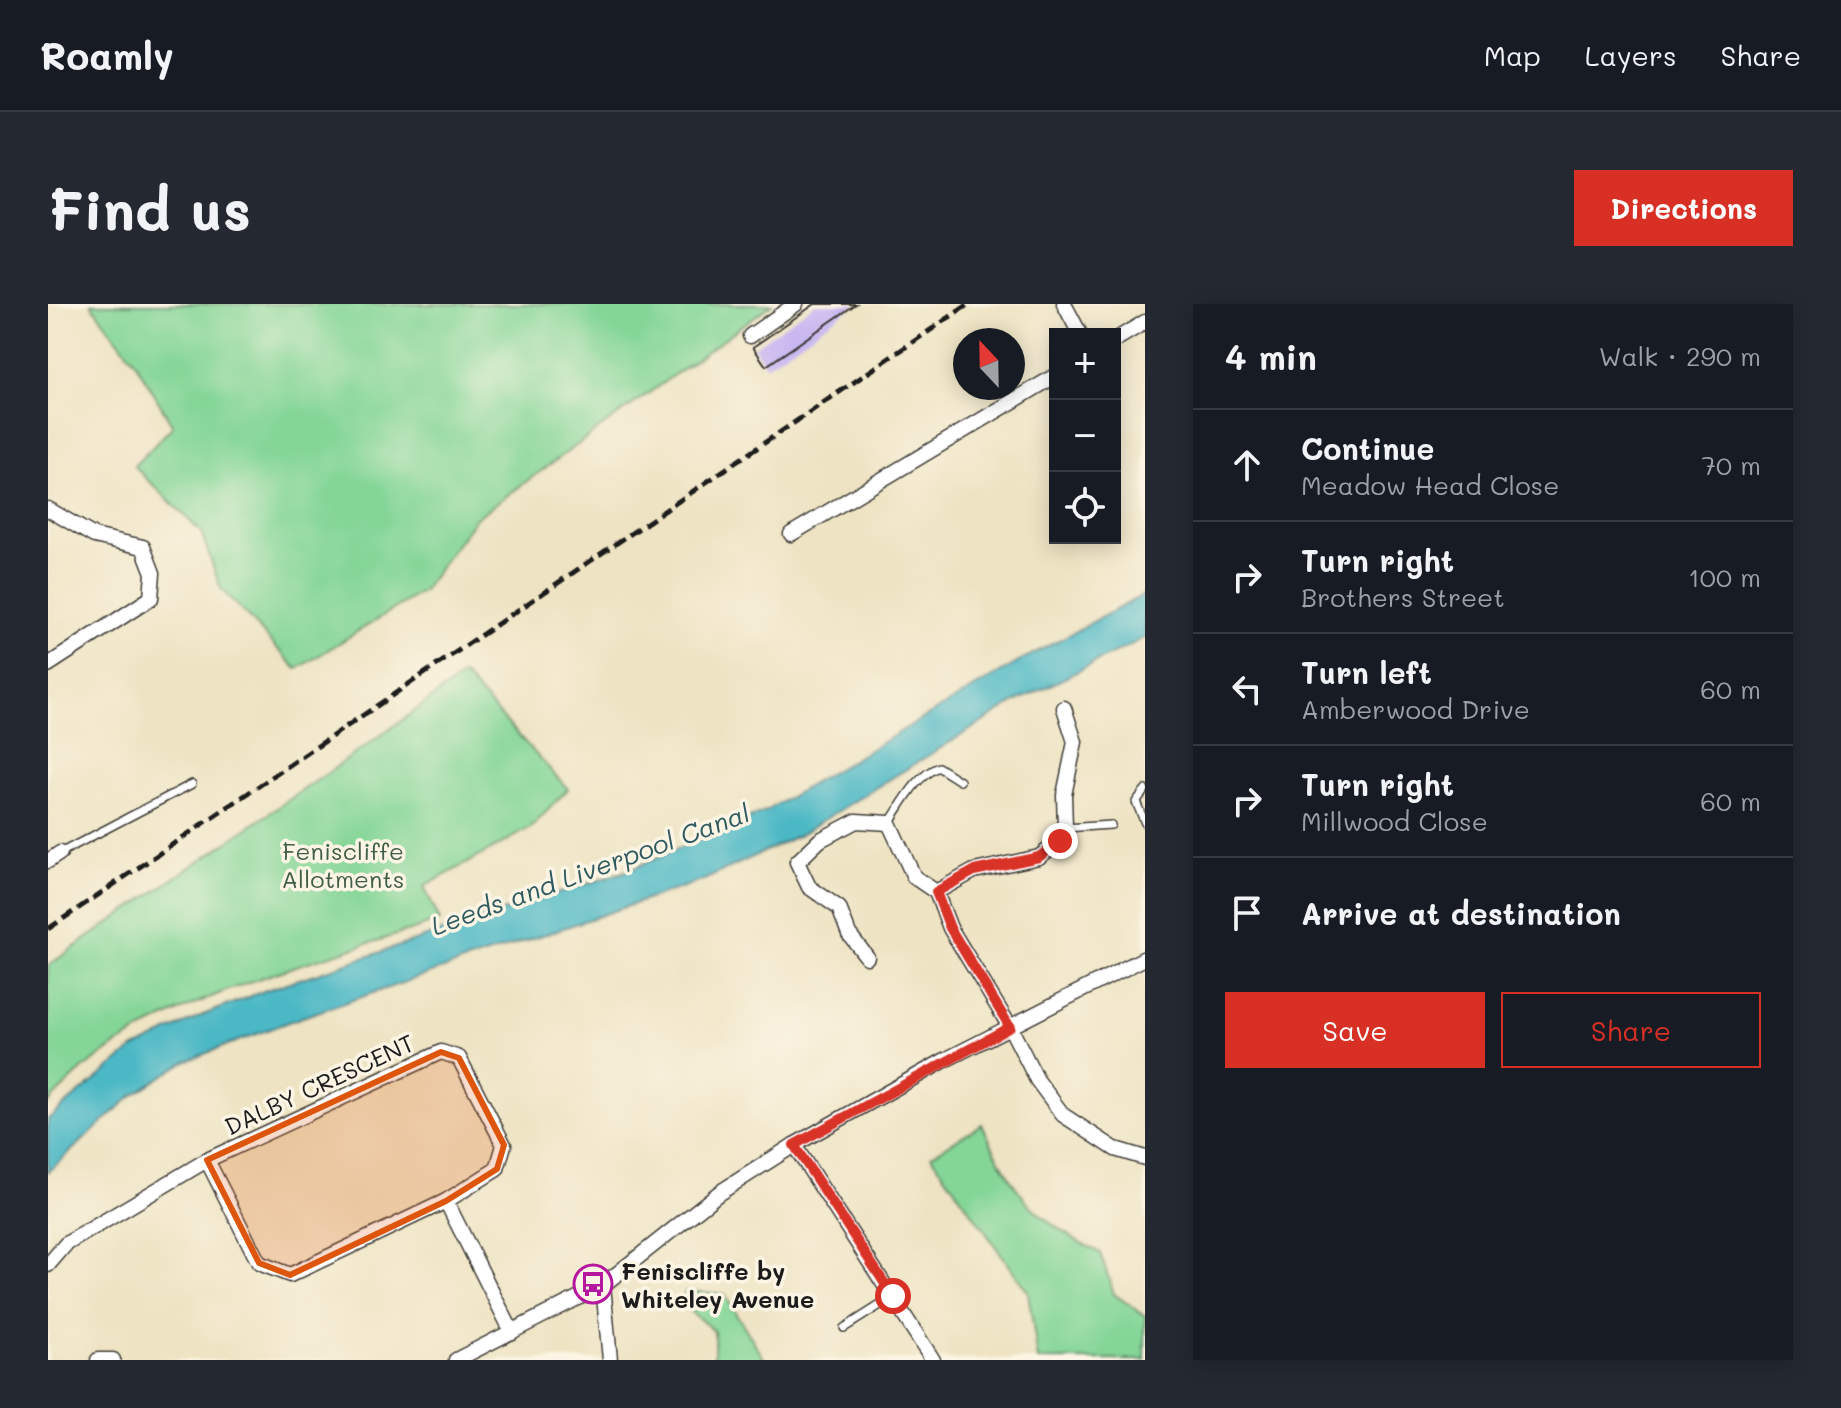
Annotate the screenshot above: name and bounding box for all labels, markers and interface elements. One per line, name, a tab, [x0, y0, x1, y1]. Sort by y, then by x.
text: Roamly	[40, 30, 174, 80]
text: Map	[1484, 37, 1541, 73]
text: Layers	[1585, 37, 1677, 73]
text: Share	[1721, 37, 1801, 73]
button: Directions	[1574, 170, 1793, 246]
text: Find us	[48, 172, 251, 245]
north arrow	[953, 328, 1025, 400]
map controls	[1049, 328, 1121, 544]
button: +	[1049, 328, 1121, 400]
text: 4 min	[1225, 334, 1317, 379]
text: Walk · 290 m	[1599, 339, 1761, 373]
button: −	[1049, 400, 1121, 472]
text: Continue	[1301, 428, 1434, 468]
icon: ahead	[1225, 443, 1269, 487]
text: 70 m	[1701, 448, 1761, 482]
text: Meadow Head Close	[1301, 468, 1559, 502]
button: locate	[1049, 472, 1121, 544]
text: Turn right	[1301, 540, 1454, 580]
icon: right	[1225, 555, 1269, 599]
text: 100 m	[1688, 560, 1761, 594]
text: Brothers Street	[1301, 580, 1505, 614]
text: Turn left	[1301, 652, 1432, 692]
icon: left	[1225, 667, 1269, 711]
text: 60 m	[1700, 672, 1761, 706]
text: Amberwood Drive	[1301, 692, 1530, 726]
text: Turn right	[1301, 764, 1454, 804]
icon: right	[1225, 779, 1269, 823]
text: 60 m	[1700, 784, 1761, 818]
water label: Leeds and Liverpool Canal	[426, 795, 755, 943]
text: Millwood Close	[1301, 804, 1488, 838]
route end	[1042, 823, 1078, 859]
park label: Feniscliffe Allotments	[282, 835, 404, 894]
icon: arrive	[1225, 891, 1269, 935]
text: Arrive at destination	[1301, 893, 1621, 933]
button: Save	[1225, 992, 1485, 1068]
button: Share	[1501, 992, 1761, 1068]
street label: DALBY CRESCENT	[219, 1026, 419, 1142]
place label: Feniscliffe by Whiteley Avenue	[621, 1255, 814, 1314]
bus stop icon: Feniscliffe by Whiteley Avenue	[572, 1263, 614, 1305]
route start	[875, 1278, 911, 1314]

